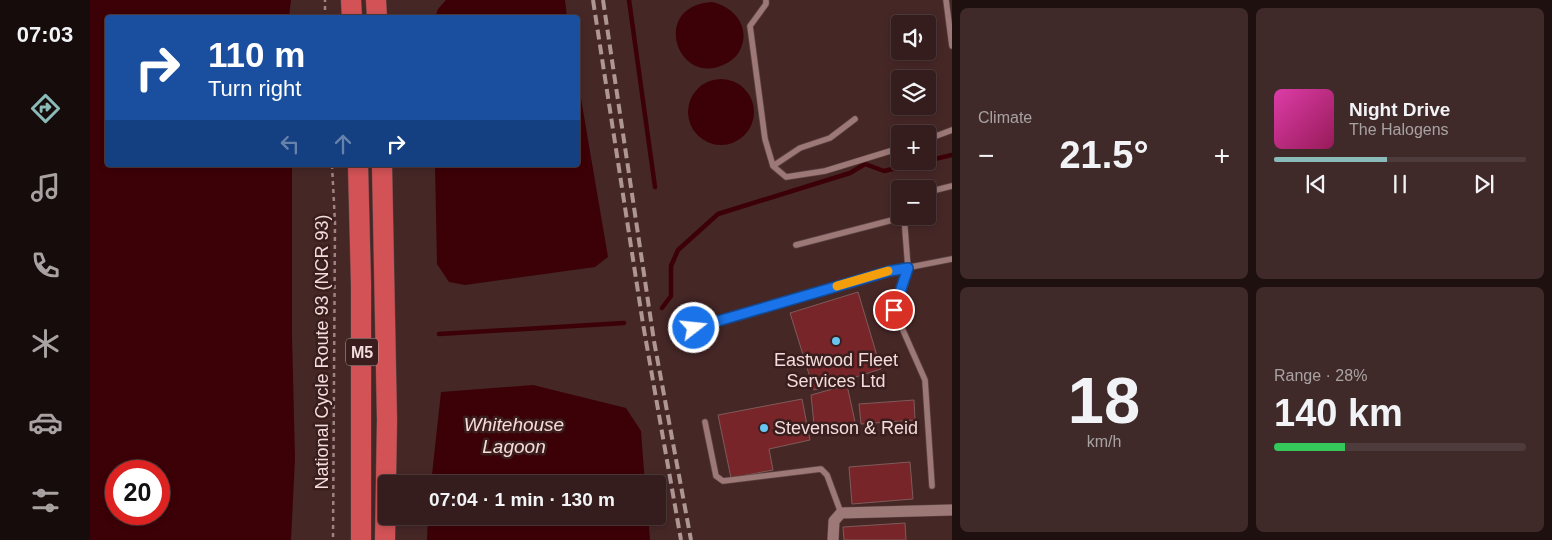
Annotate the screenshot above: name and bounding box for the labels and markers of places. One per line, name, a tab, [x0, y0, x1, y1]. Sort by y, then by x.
pin	[873, 289, 915, 331]
marker: Eastwood Fleet Services Ltd	[830, 335, 842, 347]
place label: Eastwood Fleet Services Ltd	[774, 350, 898, 391]
place label: Stevenson & Reid	[774, 418, 918, 438]
marker: Stevenson & Reid	[758, 422, 770, 434]

